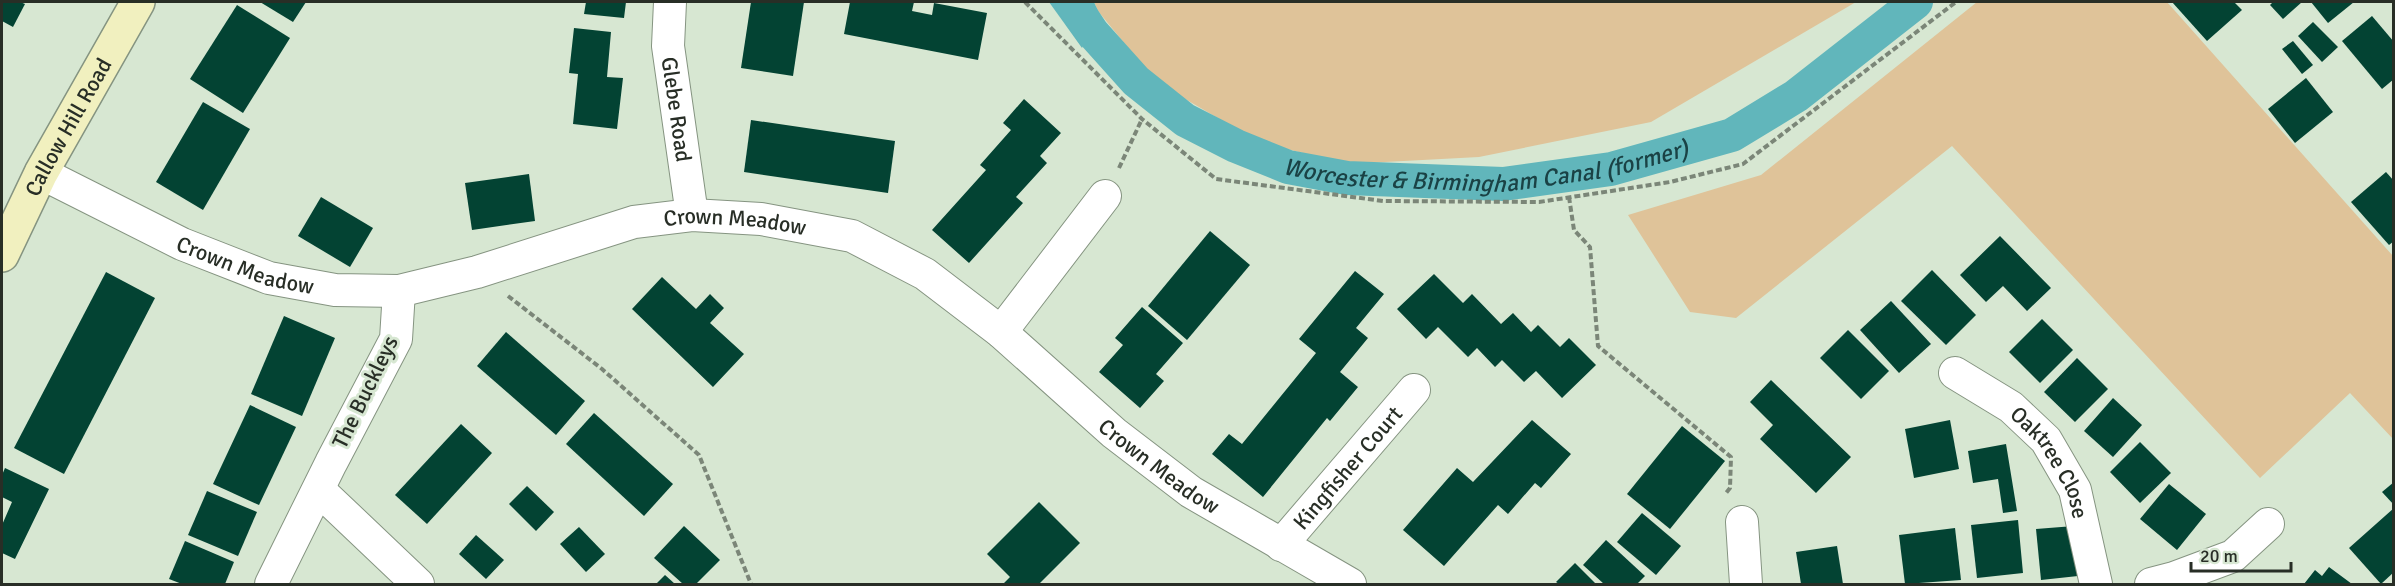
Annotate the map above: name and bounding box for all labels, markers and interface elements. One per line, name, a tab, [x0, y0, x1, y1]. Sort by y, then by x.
street label: Callow Hill Road	[19, 53, 117, 200]
street label: Glebe Road	[656, 55, 698, 164]
water label: Worcester & Birmingham Canal (former)	[1281, 133, 1692, 199]
street label: Crown Meadow	[662, 201, 809, 241]
street label: Crown Meadow	[173, 230, 316, 299]
street label: The Buckleys	[326, 331, 404, 453]
street label: Kingfisher Court	[1287, 400, 1408, 535]
street label: Oaktree Close	[2005, 400, 2094, 521]
street label: Crown Meadow	[1093, 412, 1225, 519]
scale bar	[2191, 535, 2292, 573]
text: 20 m	[2200, 545, 2238, 567]

